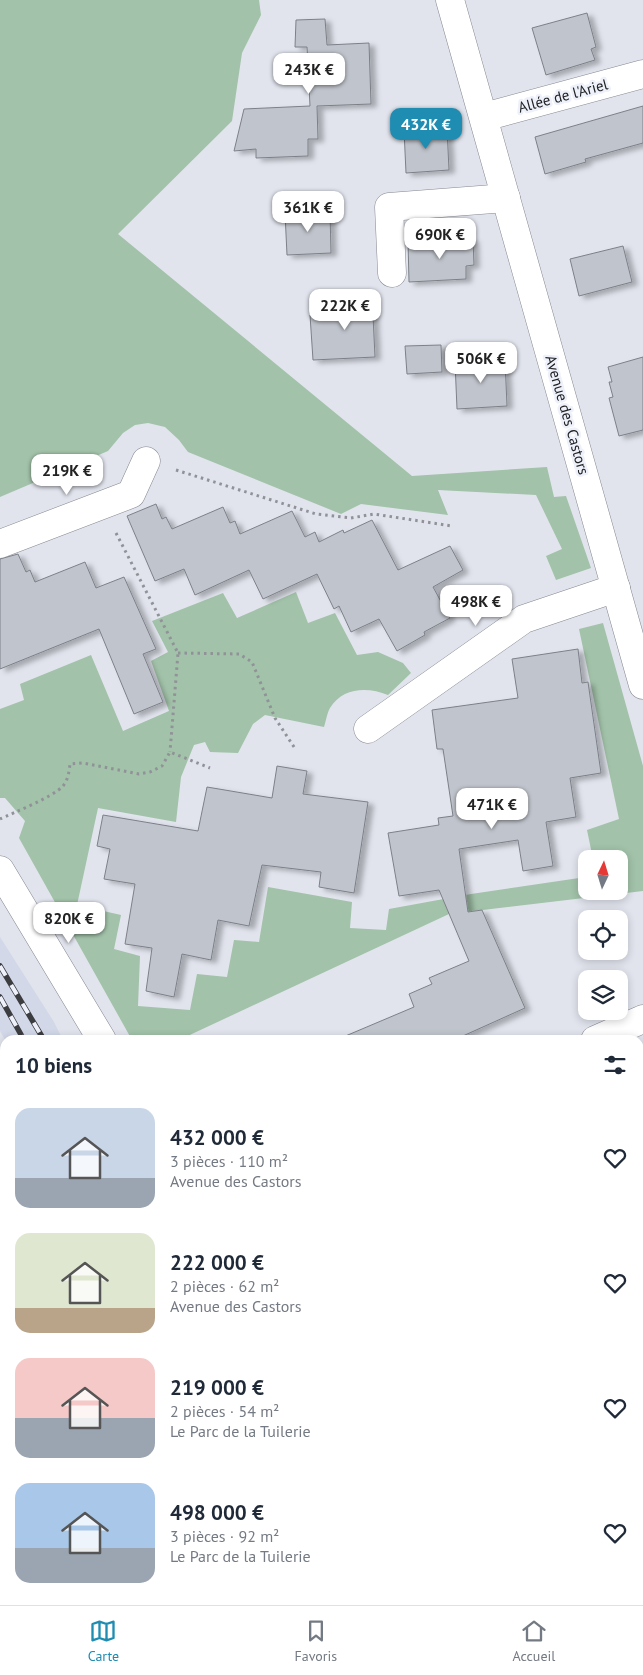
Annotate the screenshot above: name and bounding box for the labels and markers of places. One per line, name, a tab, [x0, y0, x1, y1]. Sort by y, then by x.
pin: 243K €	[268, 52, 350, 95]
pin: 432K €	[385, 108, 467, 150]
pin: 361K €	[267, 190, 349, 233]
pin: 690K €	[399, 218, 481, 260]
pin: 222K €	[304, 288, 386, 331]
pin: 506K €	[440, 342, 522, 384]
pin: 219K €	[26, 454, 108, 496]
pin: 498K €	[435, 584, 517, 627]
pin: 471K €	[451, 788, 533, 830]
pin: 820K €	[28, 902, 110, 944]

